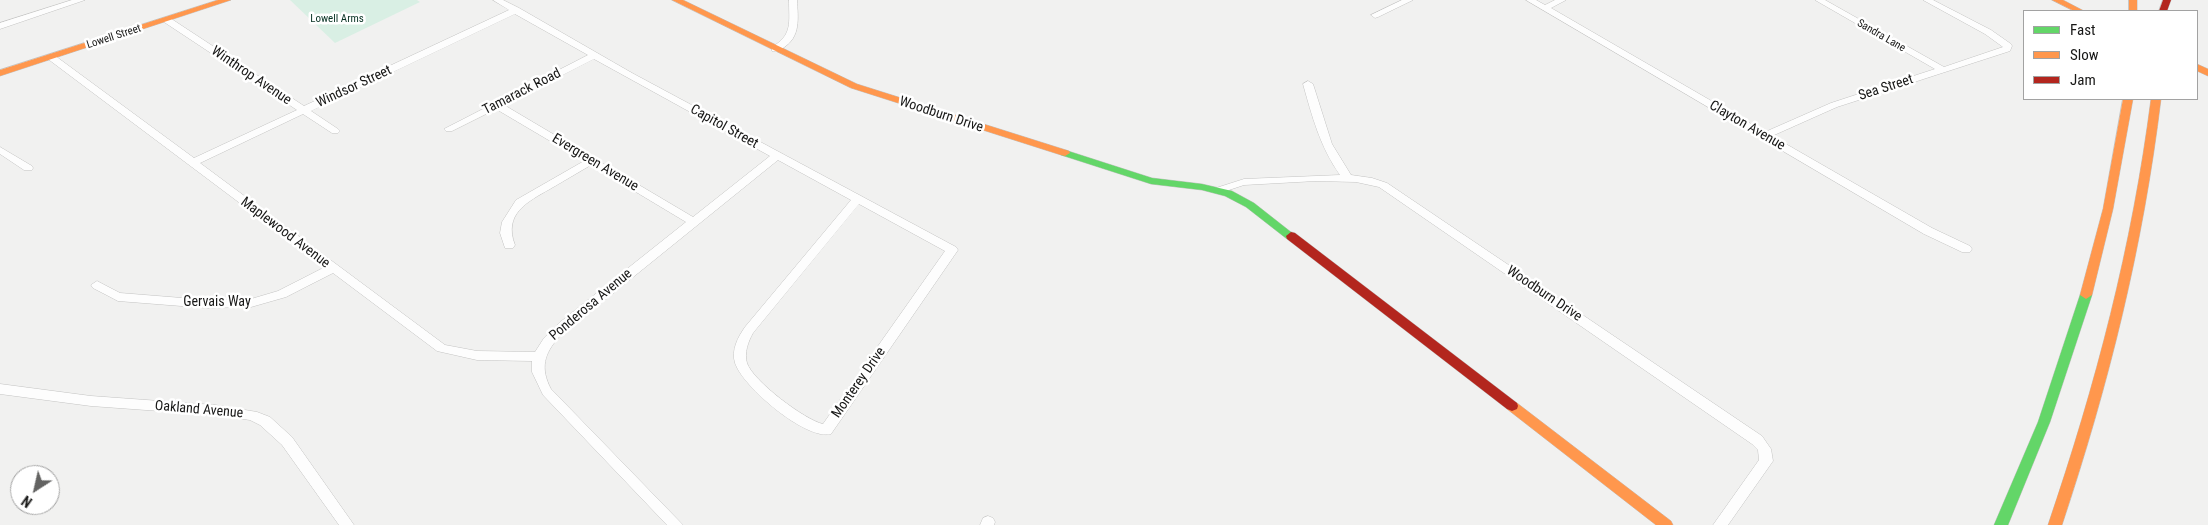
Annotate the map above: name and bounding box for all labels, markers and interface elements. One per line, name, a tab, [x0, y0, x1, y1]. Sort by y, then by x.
legend	[2023, 10, 2198, 100]
park label: Lowell Arms	[310, 12, 364, 26]
street label: Sandra Lane	[1854, 17, 1908, 55]
text: Fast	[2070, 21, 2095, 39]
street label: Lowell Street	[85, 22, 143, 52]
street label: Winthrop Avenue	[208, 43, 294, 109]
text: Slow	[2070, 46, 2099, 64]
street label: Windsor Street	[314, 62, 394, 112]
street label: Tamarack Road	[480, 65, 564, 119]
street label: Sea Street	[1857, 71, 1915, 105]
text: Jam	[2070, 71, 2096, 89]
street label: Woodburn Drive	[897, 94, 985, 136]
street label: Clayton Avenue	[1706, 97, 1788, 155]
street label: Capitol Street	[687, 101, 761, 153]
street label: Evergreen Avenue	[549, 131, 641, 195]
street label: Maplewood Avenue	[237, 194, 333, 272]
street label: Woodburn Drive	[1503, 263, 1585, 325]
street label: Ponderosa Avenue	[546, 266, 636, 344]
street label: Gervais Way	[183, 294, 251, 310]
street label: Monterey Drive	[828, 344, 890, 422]
street label: Oakland Avenue	[154, 398, 244, 422]
north arrow	[10, 465, 60, 515]
text: N	[19, 492, 35, 510]

